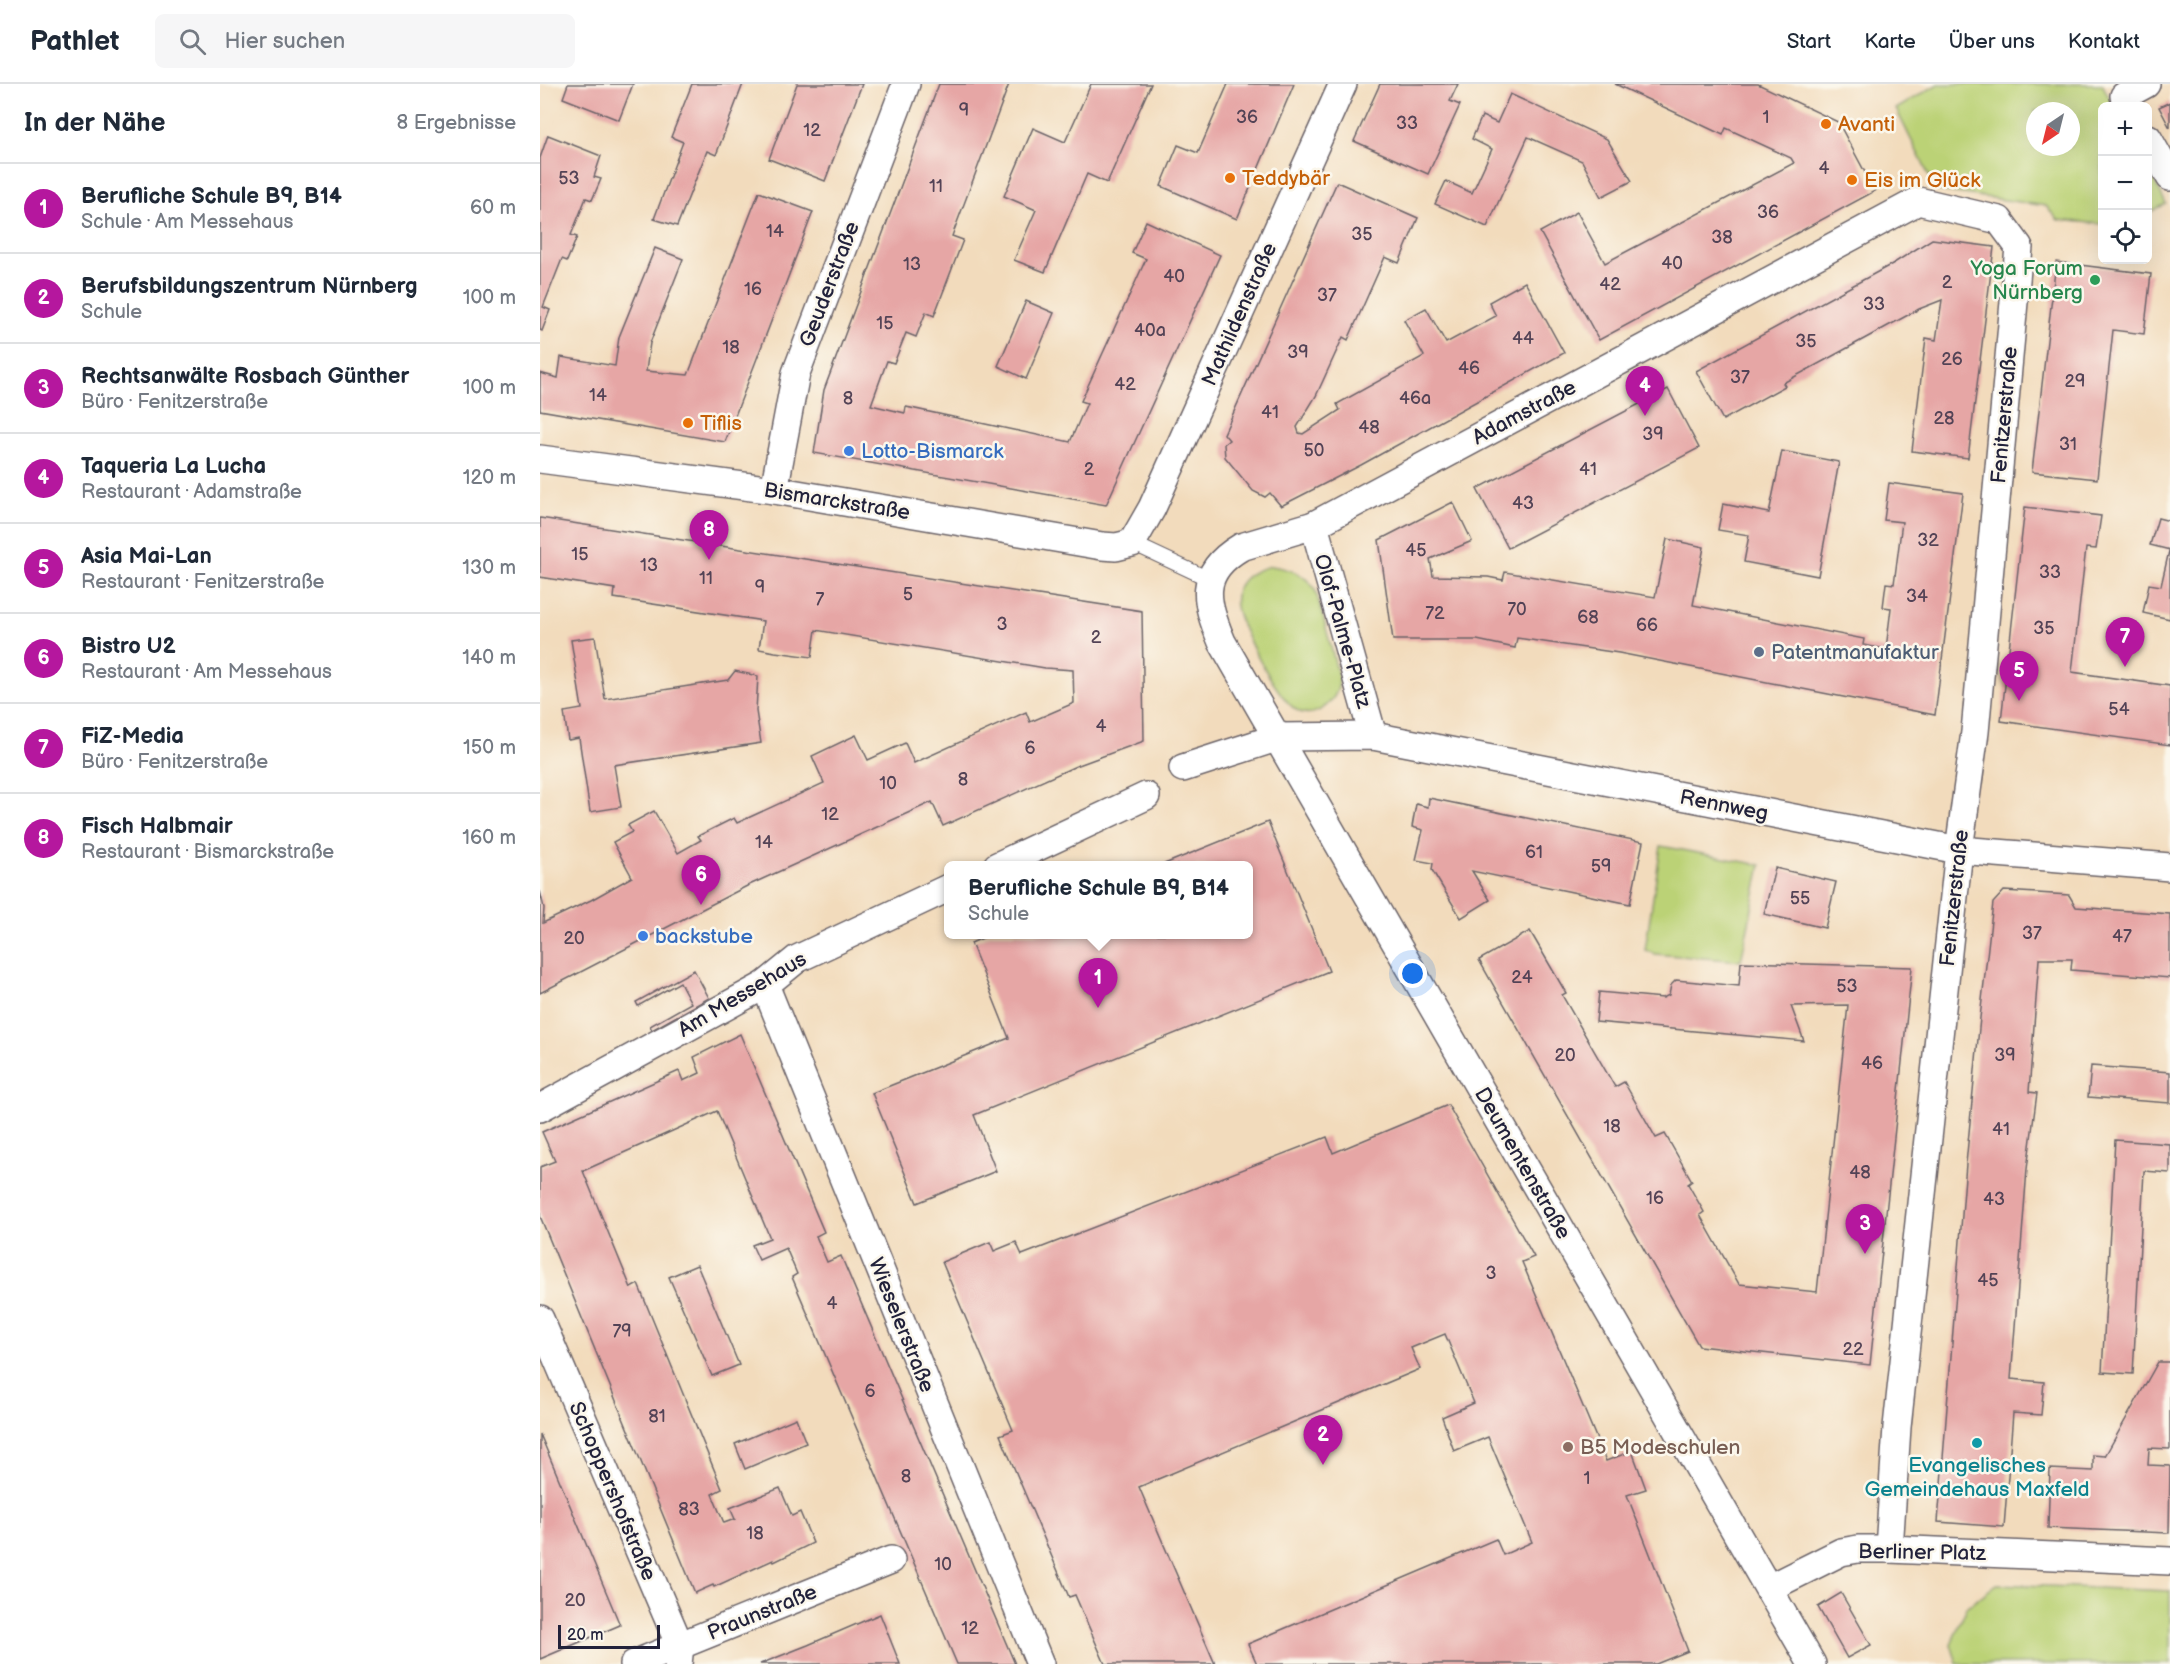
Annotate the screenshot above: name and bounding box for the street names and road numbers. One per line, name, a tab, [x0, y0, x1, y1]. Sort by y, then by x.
street label: Geuderstraße	[794, 218, 865, 350]
street label: Mathildenstraße	[1197, 239, 1282, 390]
street label: Fenitzerstraße	[1986, 346, 2023, 485]
street label: Adamstraße	[1468, 375, 1580, 450]
street label: Bismarckstraße	[762, 478, 912, 525]
street label: Olof-Palme-Platz	[1309, 551, 1377, 712]
street label: Rennweg	[1678, 785, 1770, 826]
street label: Fenitzerstraße	[1935, 828, 1974, 968]
street label: Am Messehaus	[674, 946, 811, 1043]
street label: Deumentenstraße	[1469, 1083, 1576, 1244]
street label: Wieselerstraße	[863, 1254, 940, 1396]
street label: Schoppershofstraße	[564, 1398, 661, 1584]
street label: Berliner Platz	[1858, 1539, 1987, 1566]
street label: Praunstraße	[704, 1579, 821, 1646]

